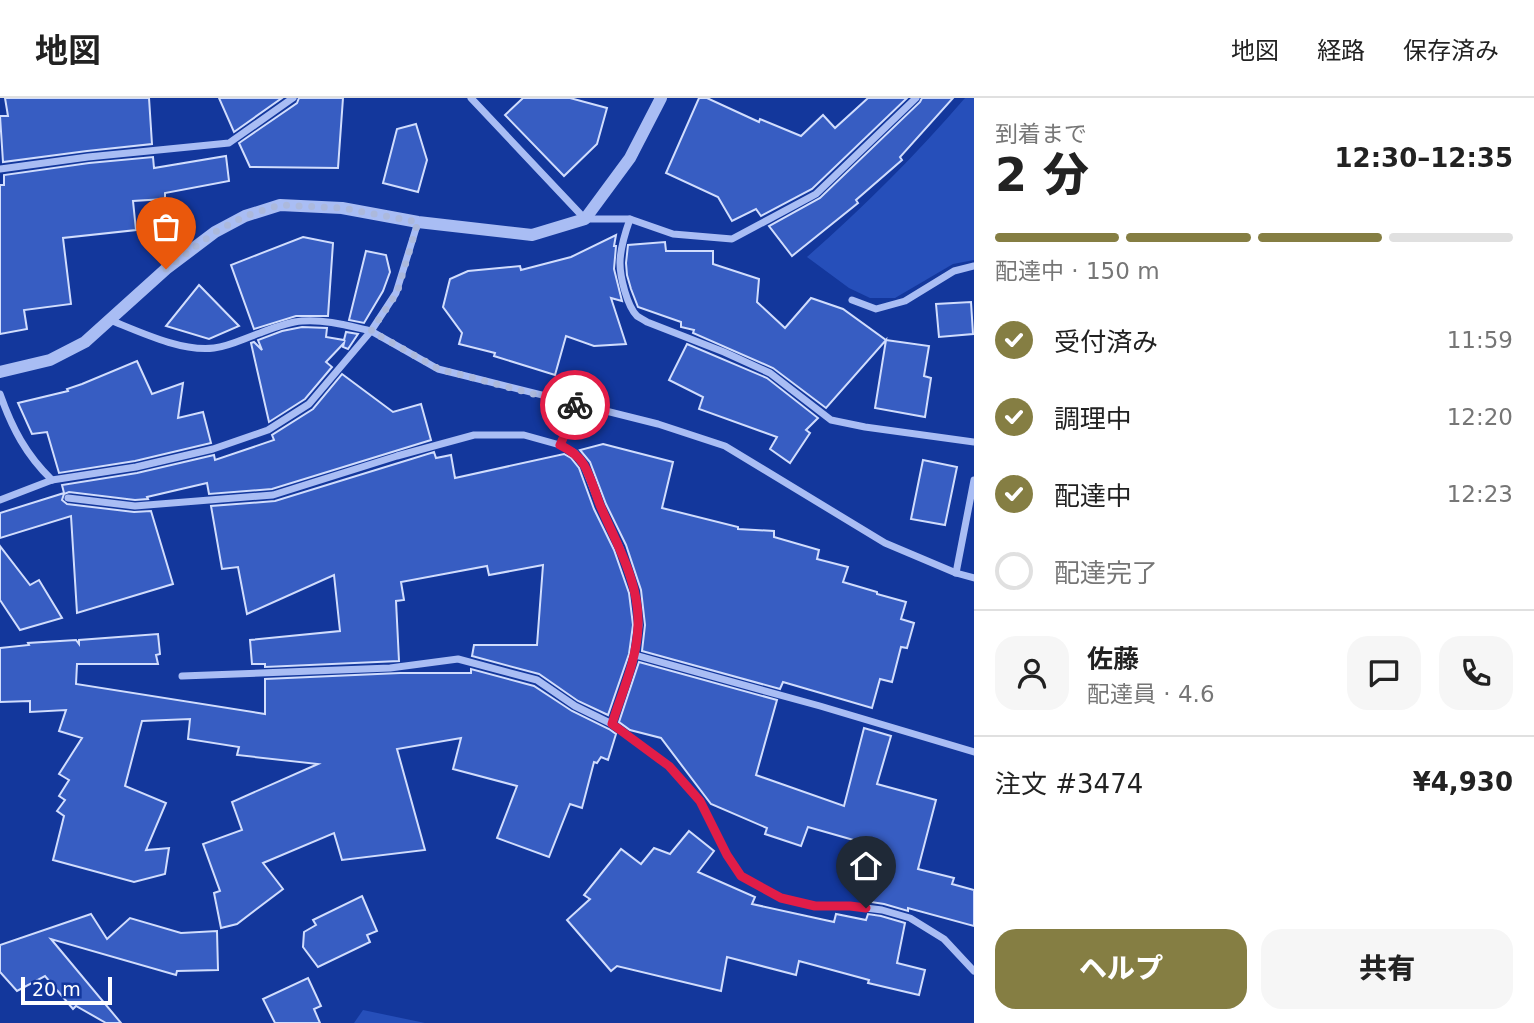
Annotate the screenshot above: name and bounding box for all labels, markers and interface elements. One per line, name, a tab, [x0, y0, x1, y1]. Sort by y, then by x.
text: 地図	[35, 31, 101, 70]
text: 地図	[1231, 37, 1279, 65]
text: 経路	[1317, 37, 1365, 65]
text: 保存済み	[1403, 37, 1499, 65]
text: 到着まで	[995, 121, 1087, 147]
text: 12:30–12:35	[1334, 143, 1513, 173]
text: 2 分	[995, 148, 1089, 202]
pin	[136, 197, 196, 269]
icon: bag	[147, 208, 185, 246]
text: 配達中 · 150 m	[995, 258, 1160, 284]
icon: check	[995, 321, 1033, 359]
text: 受付済み	[1054, 327, 1158, 357]
text: 11:59	[1447, 327, 1513, 353]
courier	[540, 370, 610, 440]
icon: bike	[556, 386, 594, 424]
icon: check	[995, 398, 1033, 436]
text: 調理中	[1054, 404, 1132, 434]
text: 12:20	[1447, 404, 1513, 430]
icon: check	[995, 475, 1033, 513]
text: 配達中	[1054, 481, 1132, 511]
text: 12:23	[1447, 481, 1513, 507]
text: 配達完了	[1054, 558, 1158, 588]
button: person	[995, 636, 1069, 710]
button: chat	[1347, 636, 1421, 710]
button: phone	[1439, 636, 1513, 710]
text: 佐藤	[1087, 644, 1139, 674]
text: 配達員 · 4.6	[1087, 681, 1215, 707]
text: ¥4,930	[1413, 767, 1513, 797]
text: 注文 #3474	[995, 769, 1143, 799]
pin	[836, 836, 896, 908]
icon: home	[847, 847, 885, 885]
button: ヘルプ	[995, 929, 1247, 1009]
button: 共有	[1261, 929, 1513, 1009]
scale bar	[21, 974, 112, 1006]
text: 20 m	[32, 978, 81, 1000]

